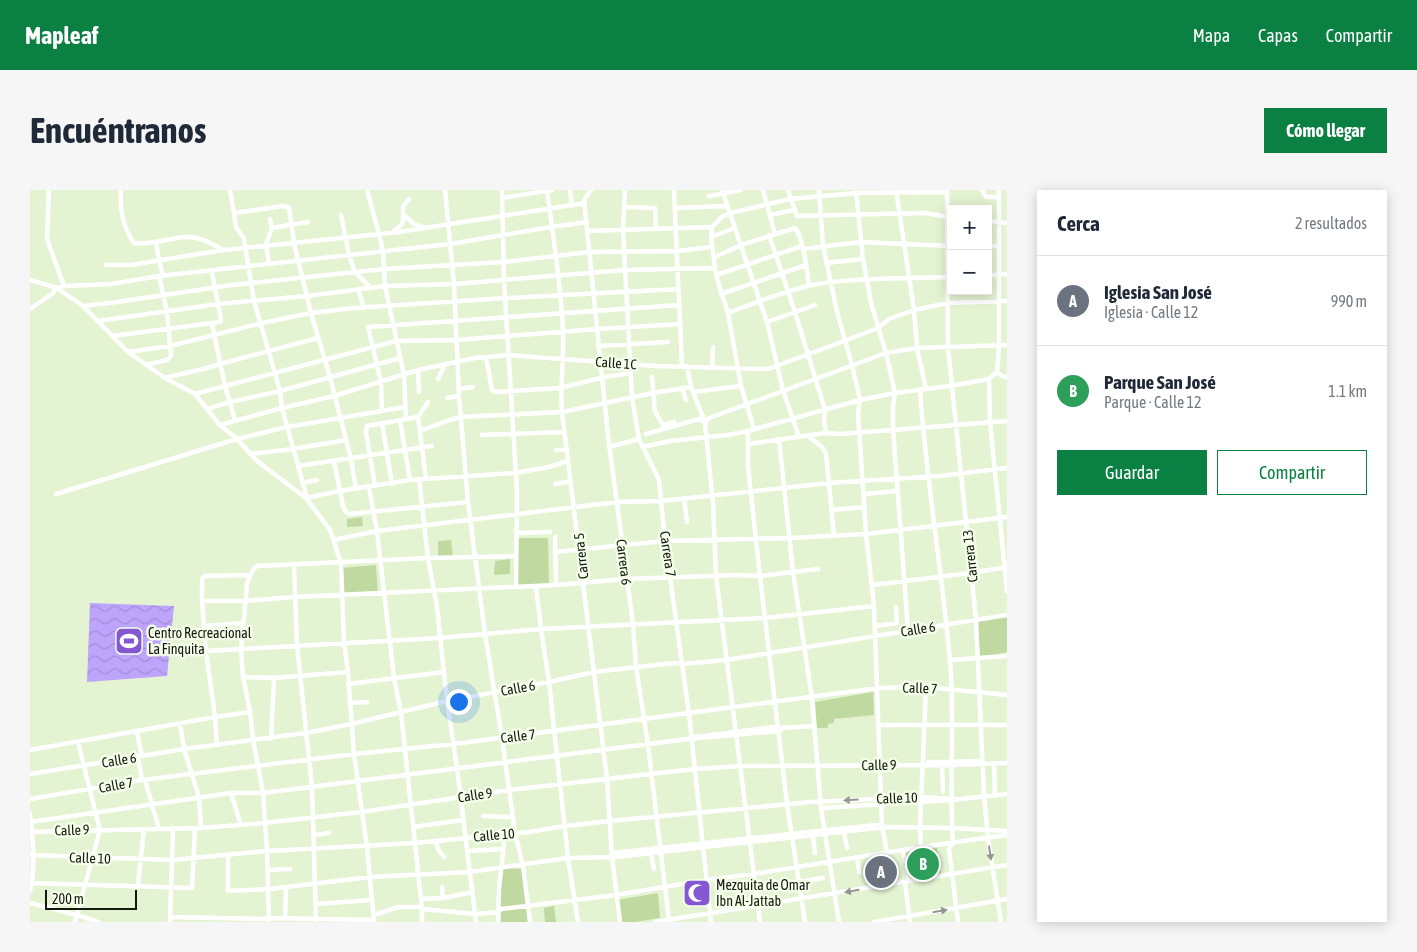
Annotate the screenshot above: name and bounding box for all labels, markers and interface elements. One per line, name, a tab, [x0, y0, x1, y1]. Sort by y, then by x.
text: Mapleaf	[25, 22, 98, 49]
text: Mapa	[1193, 25, 1230, 46]
text: Capas	[1258, 25, 1298, 46]
text: Compartir	[1326, 25, 1392, 46]
button: Cómo llegar	[1264, 108, 1387, 153]
text: Encuéntranos	[30, 110, 206, 150]
map controls	[947, 205, 992, 295]
button: +	[947, 205, 992, 250]
text: Cerca	[1057, 211, 1100, 235]
text: 2 resultados	[1295, 214, 1367, 232]
button: −	[947, 250, 992, 295]
text: Iglesia San José	[1104, 281, 1212, 303]
text: A	[1069, 292, 1077, 310]
text: 990 m	[1331, 292, 1367, 310]
text: Iglesia · Calle 12	[1104, 303, 1198, 321]
street label: Calle 1C	[595, 354, 638, 372]
text: Parque San José	[1104, 371, 1216, 393]
text: B	[1069, 382, 1077, 400]
text: 1.1 km	[1328, 382, 1367, 400]
text: Parque · Calle 12	[1104, 393, 1202, 411]
button: Guardar	[1057, 450, 1207, 495]
button: Compartir	[1217, 450, 1367, 495]
street label: Carrera 13	[959, 529, 981, 583]
street label: Carrera 7	[657, 530, 679, 578]
street label: Carrera 5	[571, 532, 591, 580]
street label: Carrera 6	[613, 538, 635, 586]
street label: Calle 6	[899, 618, 937, 640]
place label: Centro Recreacional La Finquita	[148, 625, 252, 657]
sports icon: Centro Recreacional La Finquita	[114, 626, 144, 656]
street label: Calle 6	[499, 677, 537, 699]
street label: Calle 7	[902, 679, 938, 697]
your location	[446, 689, 472, 715]
street label: Calle 7	[500, 726, 536, 746]
street label: Calle 6	[100, 749, 138, 771]
street label: Calle 9	[861, 757, 897, 773]
street label: Calle 7	[97, 774, 135, 796]
street label: Calle 9	[457, 785, 493, 805]
street label: Calle 10	[876, 789, 918, 807]
one-way arrow	[843, 796, 859, 804]
street label: Calle 9	[54, 821, 90, 839]
street label: Calle 10	[473, 825, 516, 845]
pin: B	[907, 845, 939, 883]
one-way arrow	[987, 845, 995, 861]
street label: Calle 10	[69, 849, 111, 867]
pin: A	[865, 853, 897, 891]
place label: Mezquita de Omar Ibn Al-Jattab	[716, 877, 810, 909]
mosque icon: Mezquita de Omar Ibn Al-Jattab	[682, 878, 712, 908]
scale bar	[45, 887, 138, 910]
one-way arrow	[843, 887, 859, 895]
text: 200 m	[52, 891, 84, 907]
one-way arrow	[932, 906, 948, 914]

